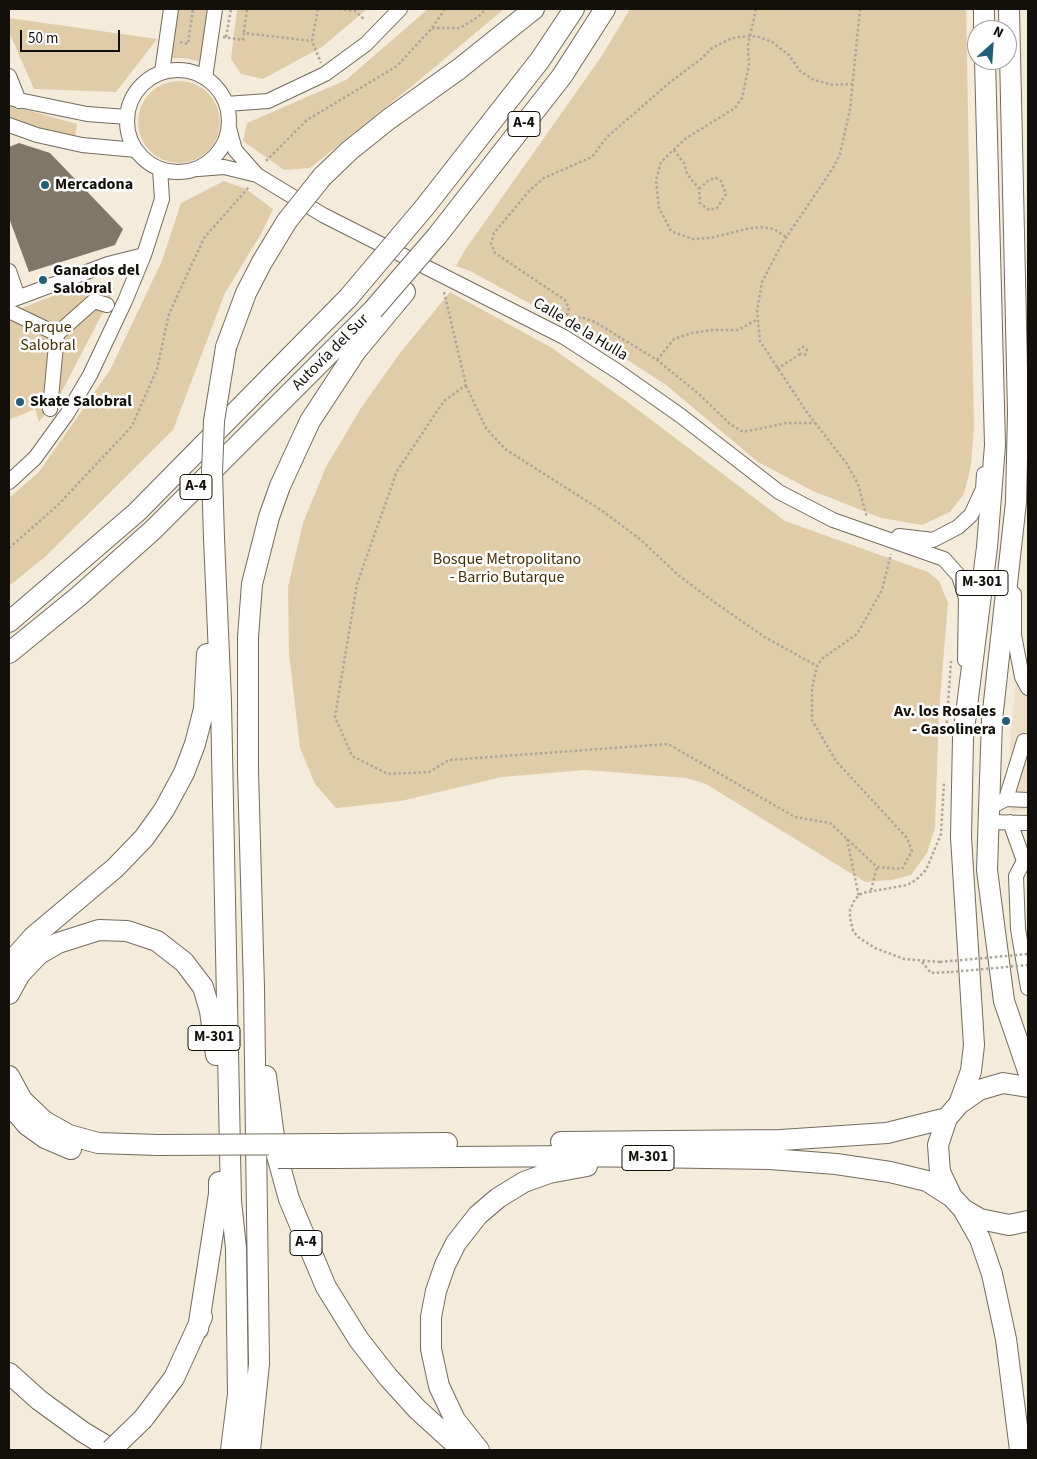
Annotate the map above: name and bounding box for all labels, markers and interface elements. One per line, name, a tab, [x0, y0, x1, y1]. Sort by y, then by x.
scale bar	[22, 20, 122, 52]
north arrow	[967, 20, 1017, 70]
text: N	[990, 21, 1007, 43]
text: 50 m	[28, 28, 58, 49]
road number: A-4	[508, 112, 540, 136]
place label: Mercadona	[55, 175, 133, 195]
marker: Mercadona	[39, 179, 51, 191]
place label: Ganados del Salobral	[53, 261, 140, 299]
marker: Ganados del Salobral	[37, 274, 49, 286]
street label: Calle de la Hulla	[529, 294, 631, 366]
street label: Autovía del Sur	[289, 311, 373, 395]
park label: Parque Salobral	[20, 318, 76, 356]
place label: Skate Salobral	[30, 392, 132, 412]
marker: Skate Salobral	[14, 396, 26, 408]
road number: A-4	[180, 474, 212, 500]
park label: Bosque Metropolitano - Barrio Butarque	[433, 550, 581, 588]
road number: M-301	[956, 570, 1008, 596]
place label: Av. los Rosales - Gasolinera	[894, 702, 996, 740]
marker: Av. los Rosales - Gasolinera	[1000, 715, 1012, 727]
road number: M-301	[188, 1026, 240, 1050]
road number: M-301	[622, 1146, 674, 1170]
road number: A-4	[290, 1230, 322, 1256]

